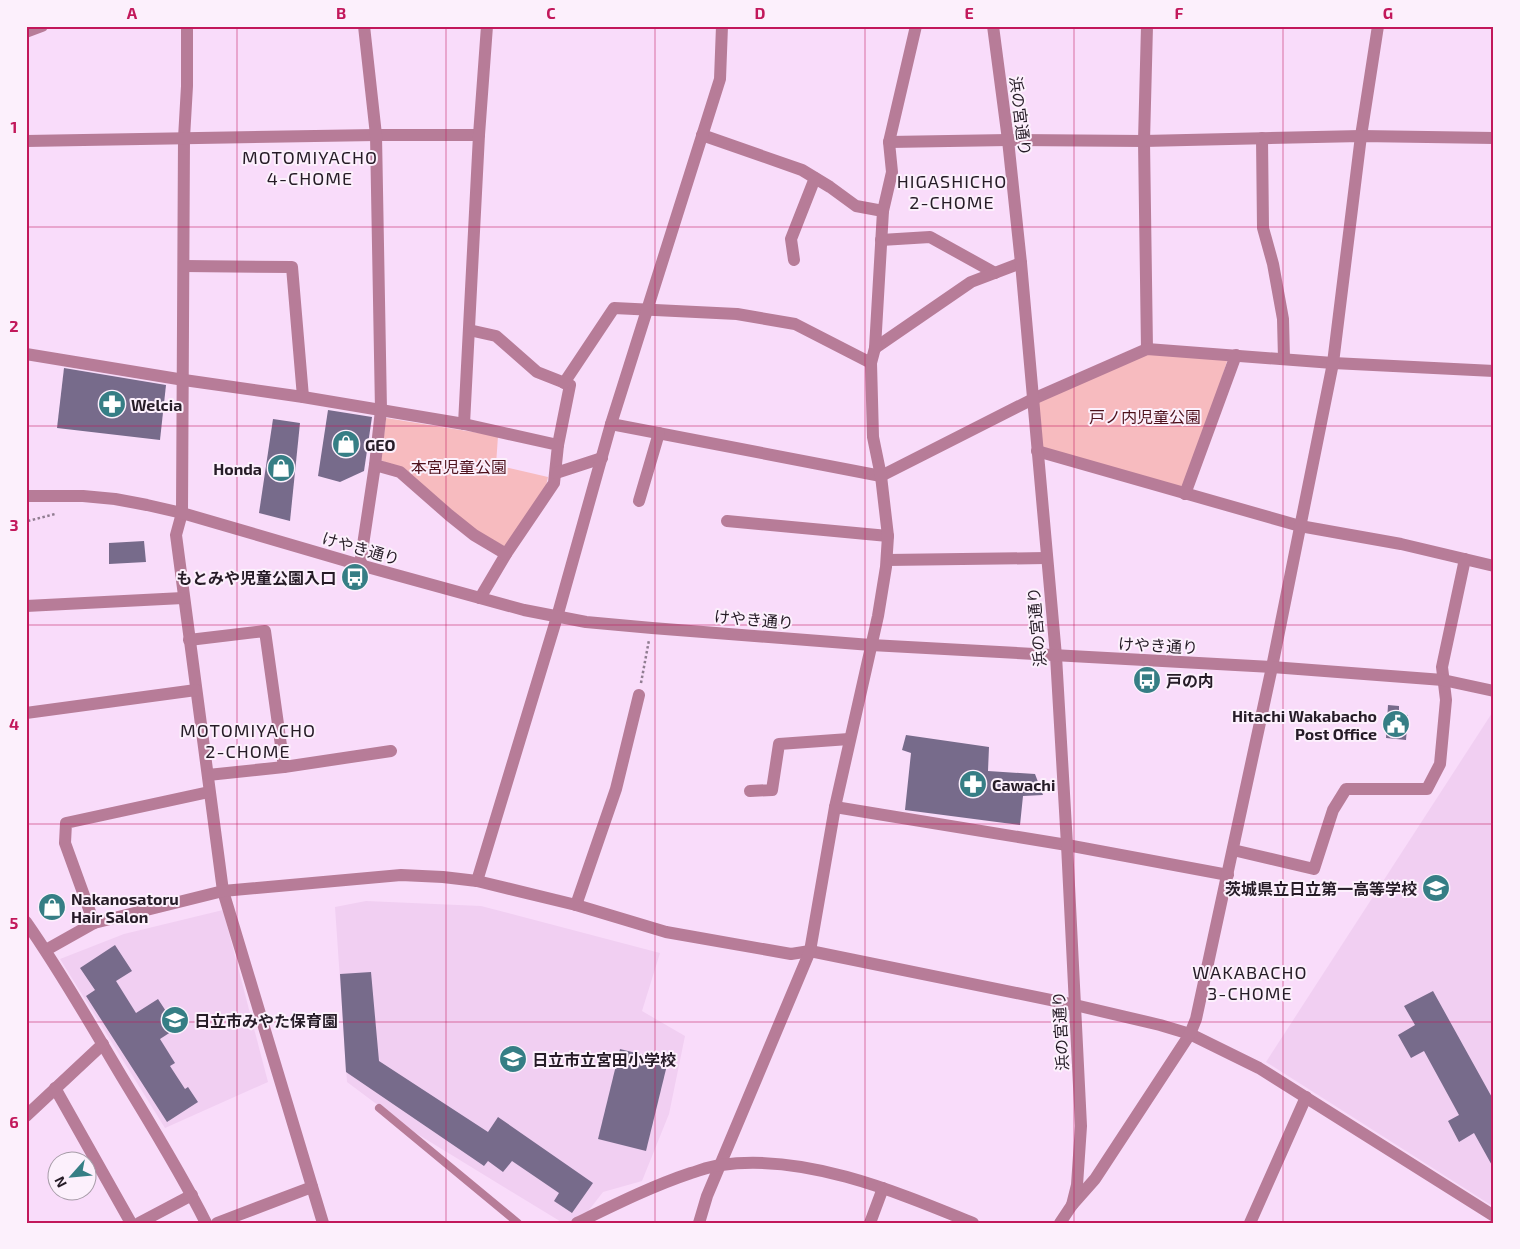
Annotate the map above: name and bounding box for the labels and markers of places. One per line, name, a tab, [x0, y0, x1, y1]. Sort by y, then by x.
pharmacy icon: Welcia	[97, 389, 127, 419]
place label: Welcia	[131, 395, 182, 414]
shop icon: GEO	[331, 429, 361, 459]
place label: GEO	[365, 435, 396, 454]
shop icon: Honda	[266, 453, 296, 483]
place label: Honda	[213, 459, 262, 478]
bus stop icon: もとみや児童公園入口	[340, 562, 370, 592]
place label: もとみや児童公園入口	[176, 568, 336, 587]
bus stop icon: 戸の内	[1132, 665, 1162, 695]
place label: 戸の内	[1166, 671, 1214, 690]
place label: Hitachi Wakabacho Post Office	[1232, 706, 1377, 743]
public building icon: Hitachi Wakabacho Post Office	[1381, 709, 1411, 739]
pharmacy icon: Cawachi	[958, 769, 988, 799]
place label: Cawachi	[992, 775, 1055, 794]
school or university icon: 茨城県立日立第一高等学校	[1421, 873, 1451, 903]
place label: 茨城県立日立第一高等学校	[1225, 879, 1417, 898]
place label: Nakanosatoru Hair Salon	[71, 889, 179, 926]
shop icon: Nakanosatoru Hair Salon	[37, 892, 67, 922]
school or university icon: 日立市みやた保育園	[160, 1005, 190, 1035]
place label: 日立市みやた保育園	[194, 1011, 338, 1030]
school or university icon: 日立市立宮田小学校	[498, 1044, 528, 1074]
place label: 日立市立宮田小学校	[532, 1050, 676, 1069]

